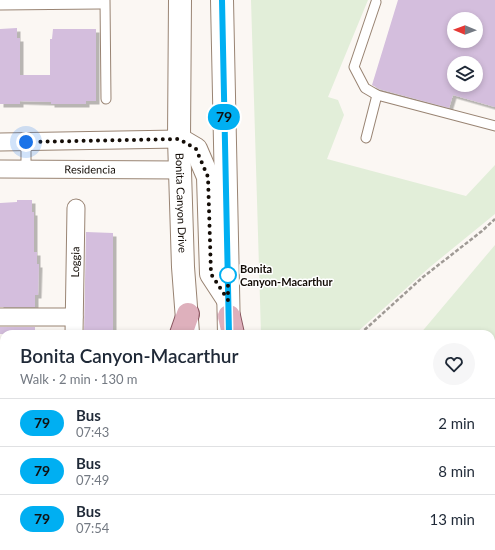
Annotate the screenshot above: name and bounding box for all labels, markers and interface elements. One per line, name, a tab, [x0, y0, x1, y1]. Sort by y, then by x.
north arrow	[447, 12, 483, 48]
map controls	[447, 12, 483, 92]
button: layers	[447, 56, 483, 92]
line badge: 79	[206, 104, 242, 130]
text: 79	[216, 108, 232, 125]
your location	[16, 132, 36, 152]
street label: Bonita Canyon Drive	[173, 153, 190, 253]
street label: Residencia	[64, 162, 116, 176]
street label: Loggia	[68, 246, 81, 278]
place label: Bonita Canyon-Macarthur	[240, 262, 333, 288]
marker: Bonita Canyon-Macarthur	[219, 266, 237, 284]
button: heart	[433, 343, 475, 385]
text: Bonita Canyon-Macarthur	[20, 344, 239, 367]
text: Walk · 2 min · 130 m	[20, 371, 138, 387]
text: Bus	[76, 406, 101, 424]
text: 79	[34, 414, 50, 431]
text: 2 min	[438, 414, 475, 432]
text: 07:43	[76, 424, 109, 440]
text: Bus	[76, 454, 101, 472]
text: 79	[34, 462, 50, 479]
text: 8 min	[438, 462, 475, 480]
text: 07:49	[76, 472, 109, 488]
text: Bus	[76, 502, 101, 520]
text: 79	[34, 510, 50, 527]
text: 13 min	[429, 510, 475, 528]
text: 07:54	[76, 520, 109, 536]

